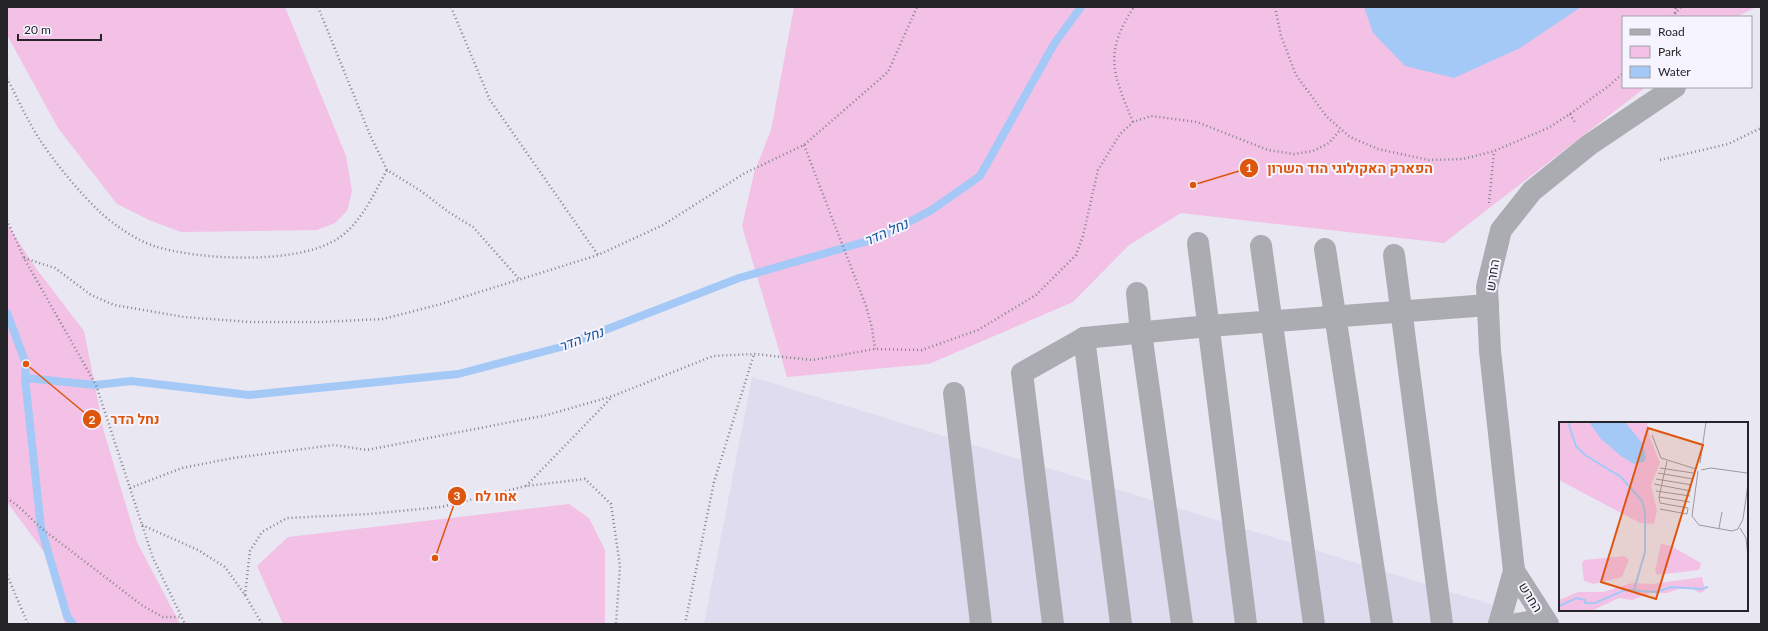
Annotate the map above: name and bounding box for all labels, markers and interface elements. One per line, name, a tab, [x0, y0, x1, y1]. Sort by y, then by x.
scale bar	[18, 16, 101, 42]
legend	[1622, 16, 1752, 88]
text: 20 m	[24, 22, 51, 37]
text: Road	[1658, 24, 1685, 39]
text: Park	[1658, 44, 1682, 59]
text: Water	[1658, 64, 1691, 79]
callout: הפארק האקולוגי הוד השרון	[1239, 155, 1441, 181]
text: הפארק האקולוגי הוד השרון	[1267, 159, 1433, 176]
text: 1	[1246, 160, 1253, 175]
water label: נחל הדר	[861, 214, 911, 249]
street label: החרש	[1482, 258, 1502, 292]
water label: נחל הדר	[556, 322, 606, 354]
callout: נחל הדר	[82, 406, 167, 432]
text: נחל הדר	[111, 410, 159, 427]
text: 2	[89, 412, 96, 427]
inset map	[1559, 422, 1748, 611]
callout: אחו לח	[447, 483, 526, 509]
text: אחו לח	[475, 487, 517, 504]
text: 3	[454, 488, 461, 503]
street label: החרש	[1516, 579, 1546, 615]

